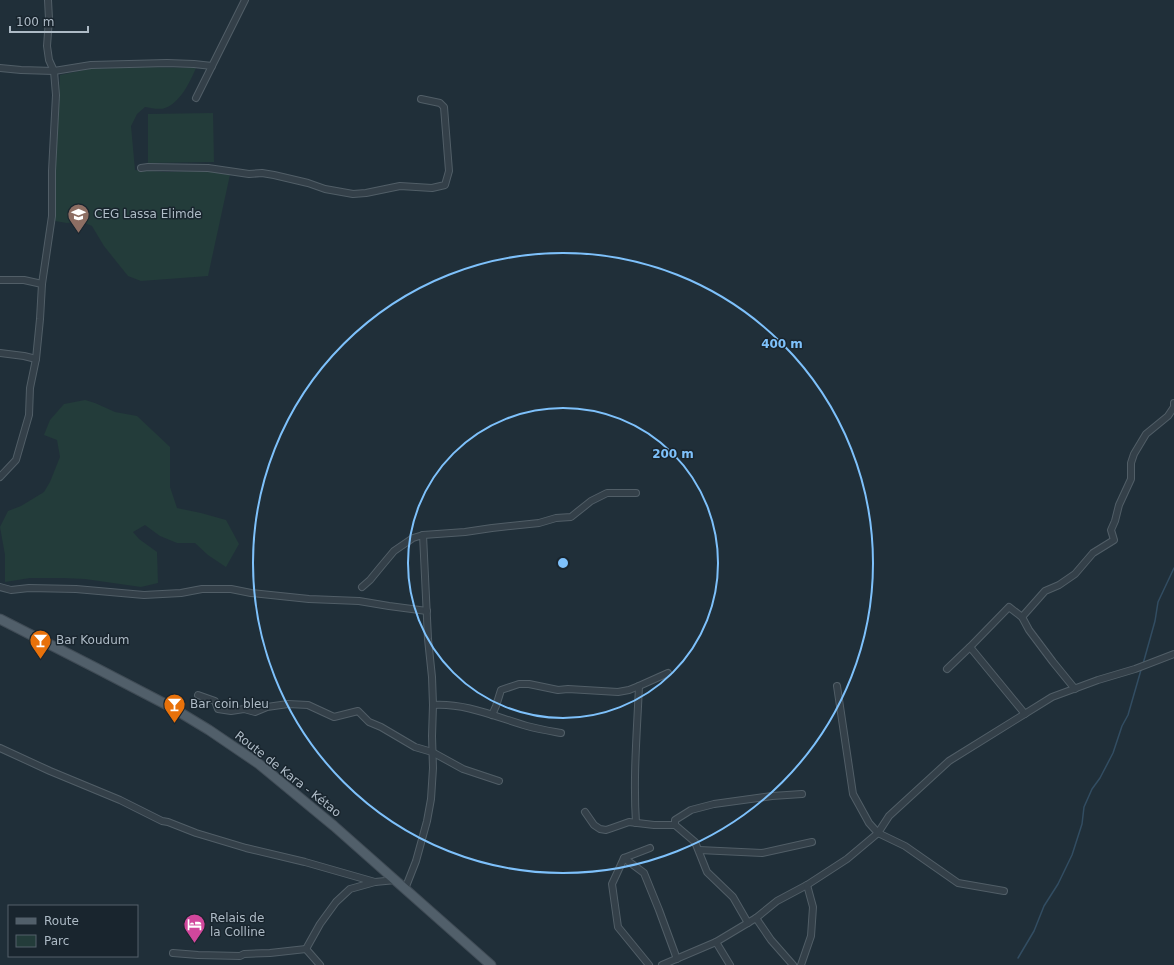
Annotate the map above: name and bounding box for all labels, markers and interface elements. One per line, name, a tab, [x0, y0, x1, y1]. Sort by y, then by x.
scale bar	[10, 8, 88, 34]
text: 100 m	[16, 15, 54, 29]
school or university icon: CEG Lassa Elimde	[65, 201, 91, 234]
place label: CEG Lassa Elimde	[94, 207, 202, 221]
text: 400 m	[761, 337, 803, 351]
text: 200 m	[652, 447, 694, 461]
centre of rings	[556, 556, 570, 570]
bar icon: Bar Koudum	[27, 627, 53, 660]
place label: Bar Koudum	[56, 633, 129, 647]
bar icon: Bar coin bleu	[161, 691, 187, 724]
place label: Bar coin bleu	[190, 697, 269, 711]
street label: Route de Kara - Kétao	[232, 728, 344, 820]
legend	[8, 905, 138, 957]
place label: Relais de la Colline	[210, 911, 265, 939]
hotel icon: Relais de la Colline	[182, 912, 208, 945]
text: Route	[44, 914, 79, 928]
text: Parc	[44, 934, 69, 948]

